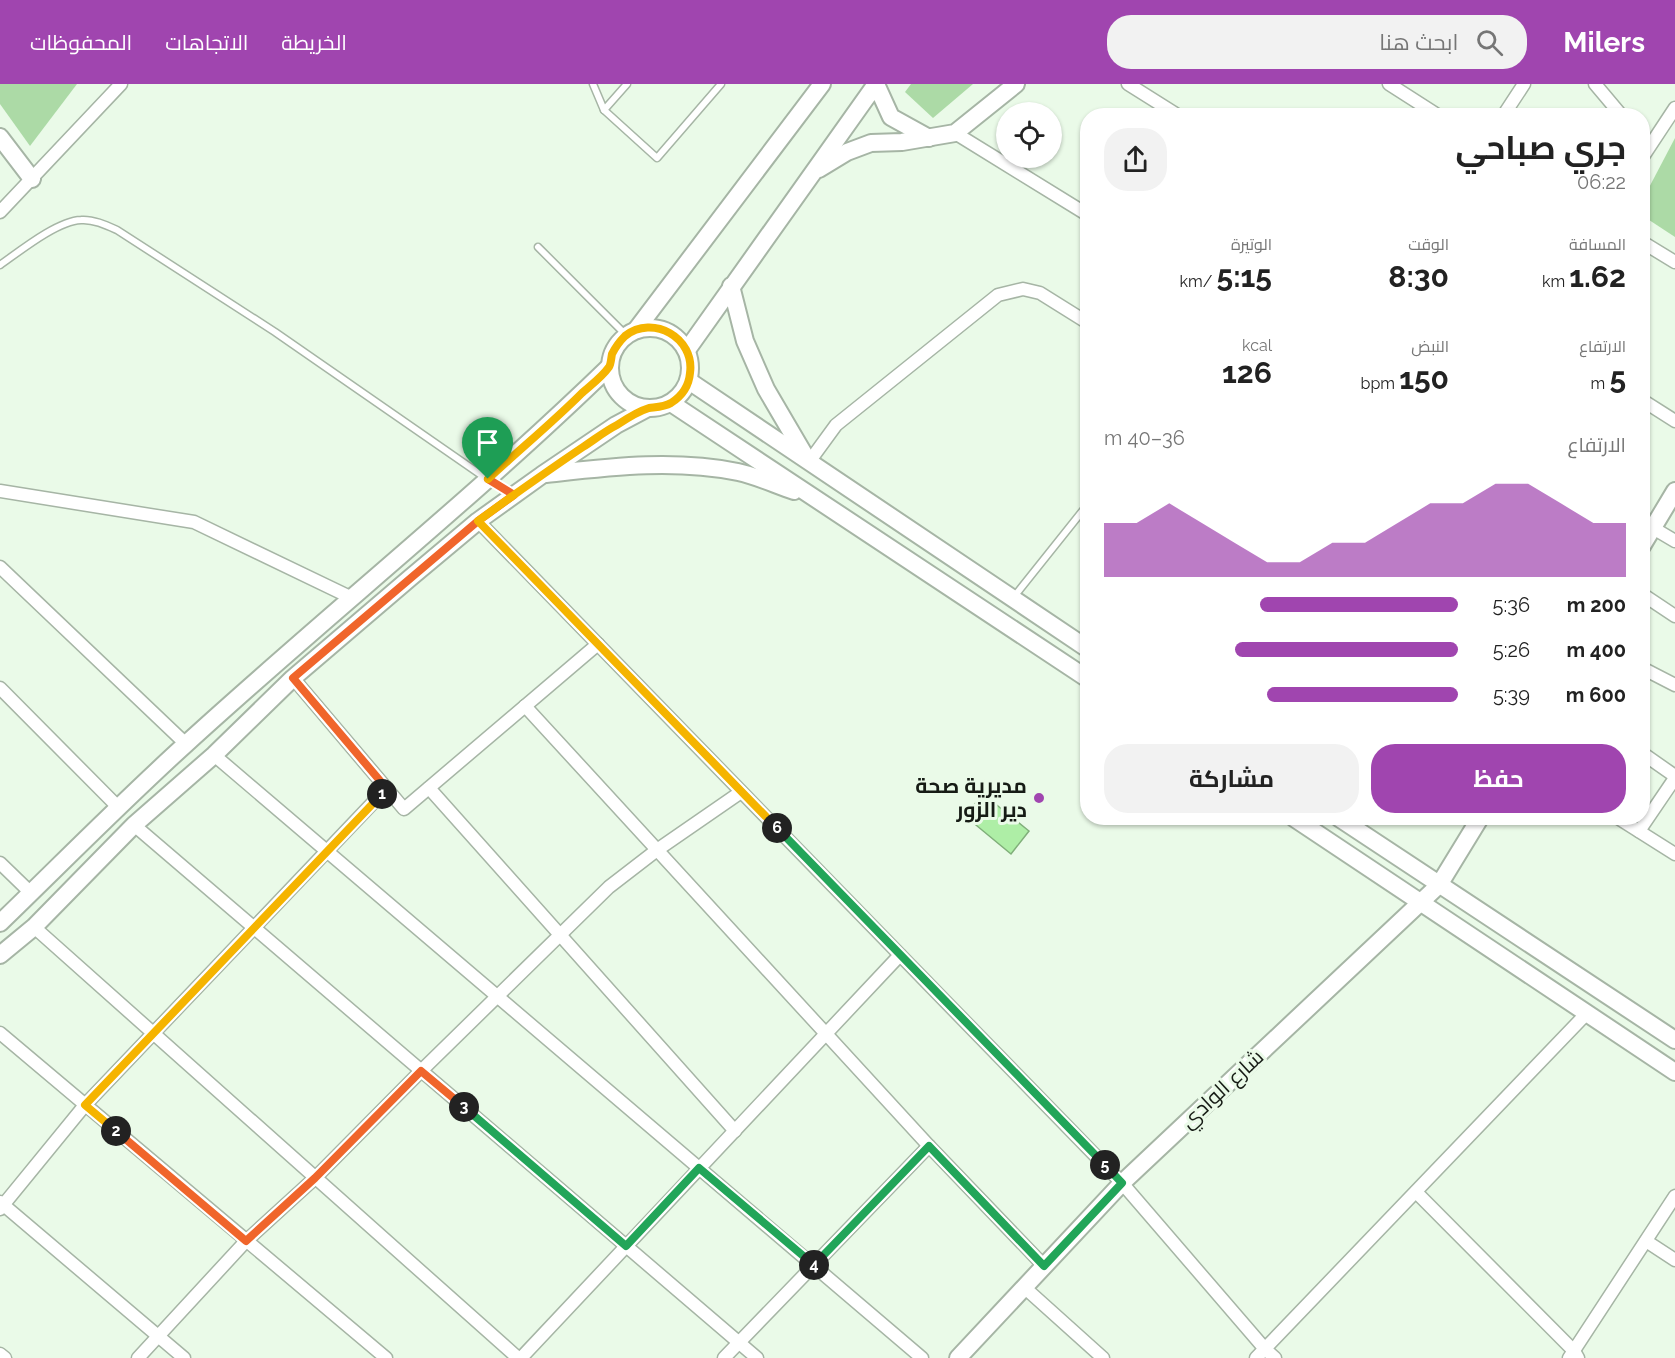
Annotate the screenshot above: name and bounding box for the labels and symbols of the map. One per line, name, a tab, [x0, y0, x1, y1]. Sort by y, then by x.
pin	[462, 417, 513, 479]
place label: مديرية صحة دير الزور	[915, 773, 1027, 823]
pin: 1	[367, 779, 397, 809]
marker: مديرية صحة دير الزور	[1032, 791, 1046, 805]
pin: 6	[762, 813, 792, 843]
street label: شارع الوادي	[1175, 1044, 1271, 1136]
pin: 3	[449, 1092, 479, 1122]
pin: 2	[101, 1116, 131, 1146]
pin: 5	[1090, 1150, 1120, 1180]
pin: 4	[799, 1250, 829, 1280]

